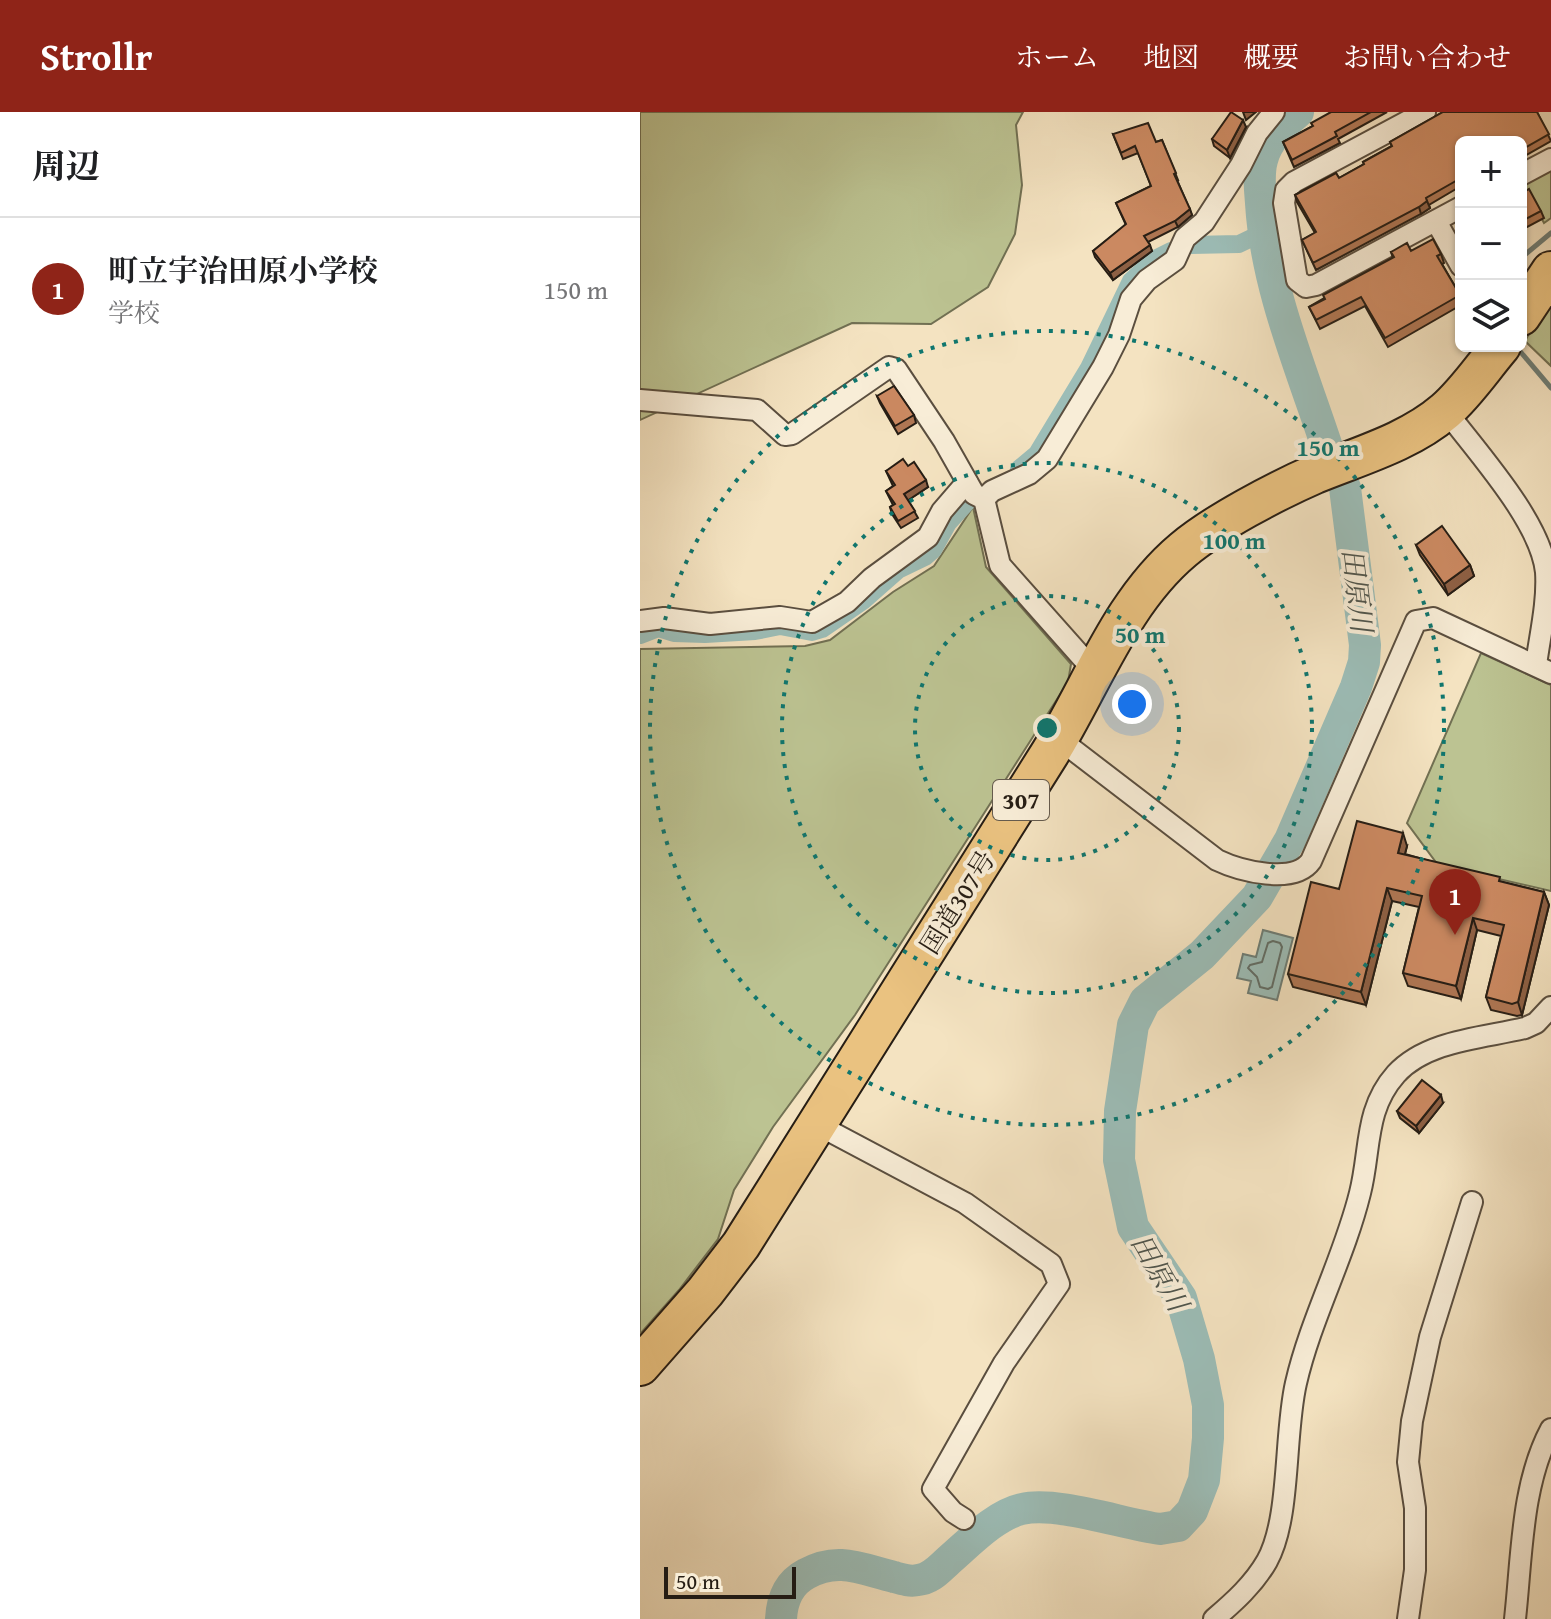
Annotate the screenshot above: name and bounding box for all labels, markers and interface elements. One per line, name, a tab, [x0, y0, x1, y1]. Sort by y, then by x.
text: Strollr	[40, 28, 152, 84]
text: ホーム	[1015, 36, 1099, 77]
text: 地図	[1143, 36, 1199, 77]
text: 概要	[1243, 36, 1299, 77]
text: お問い合わせ	[1343, 36, 1511, 77]
map controls	[1455, 136, 1527, 352]
button: +	[1455, 136, 1527, 208]
text: 周辺	[32, 141, 100, 190]
button: −	[1455, 208, 1527, 280]
text: 町立宇治田原小学校	[108, 248, 378, 292]
text: 1	[51, 270, 65, 309]
text: 150 m	[543, 270, 608, 309]
button: layers	[1455, 280, 1527, 352]
text: 学校	[108, 293, 160, 332]
text: 150 m	[1296, 430, 1360, 465]
text: 100 m	[1202, 523, 1266, 558]
water label: 田原川	[1333, 546, 1384, 637]
text: 50 m	[1115, 617, 1166, 652]
your location	[1112, 684, 1152, 724]
centre of rings	[1033, 714, 1061, 742]
road number: 307	[993, 780, 1049, 820]
street label: 国道307号	[910, 843, 1004, 961]
pin: 1	[1429, 869, 1481, 935]
water label: 田原川	[1121, 1225, 1200, 1321]
scale bar	[664, 1563, 796, 1599]
text: 50 m	[676, 1565, 720, 1597]

